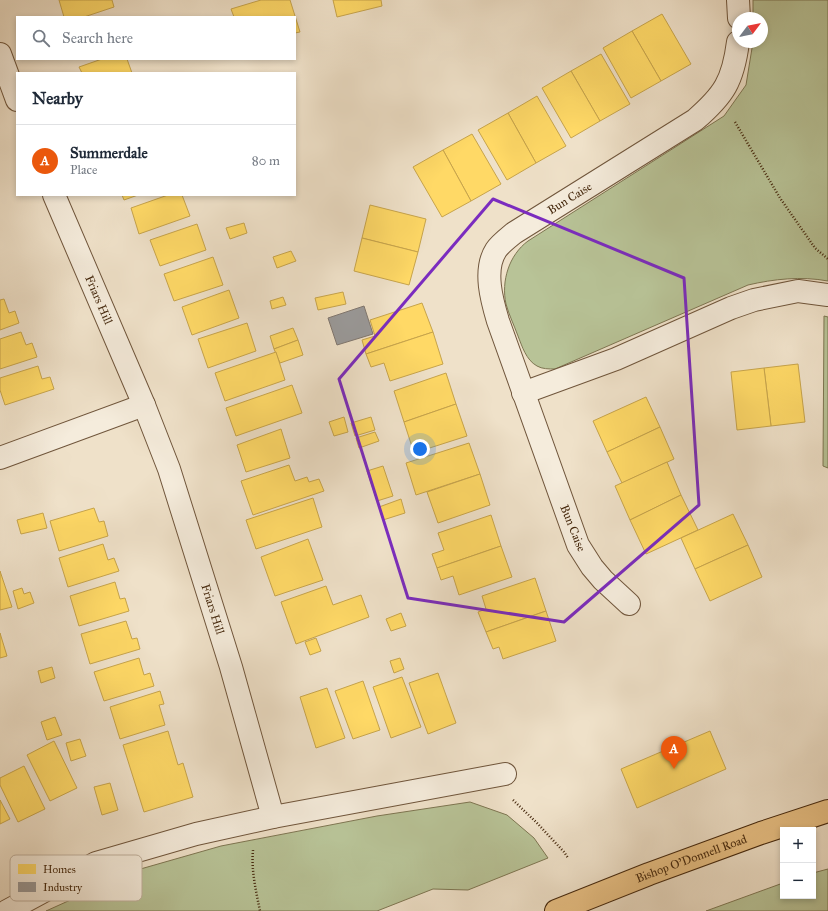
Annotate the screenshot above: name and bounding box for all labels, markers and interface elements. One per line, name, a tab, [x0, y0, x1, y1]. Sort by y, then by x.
north arrow	[732, 12, 768, 48]
search box	[16, 16, 296, 60]
icon: search	[30, 27, 52, 49]
text: Search here	[62, 29, 133, 47]
text: Nearby	[32, 88, 83, 109]
text: Summerdale	[70, 144, 148, 162]
text: A	[41, 153, 49, 169]
text: 80 m	[252, 153, 280, 169]
text: Place	[70, 162, 97, 178]
street label: Bun Caise	[545, 179, 594, 217]
street label: Friars Hill	[82, 273, 116, 327]
your location	[410, 439, 430, 459]
street label: Bun Caise	[557, 503, 589, 553]
street label: Friars Hill	[198, 582, 228, 637]
pin: A	[661, 736, 687, 769]
map controls	[780, 827, 816, 899]
button: +	[780, 827, 816, 863]
street label: Bishop O'Donnell Road	[634, 832, 749, 886]
legend	[10, 855, 142, 901]
text: Homes	[43, 863, 76, 876]
button: −	[780, 863, 816, 899]
text: Industry	[43, 881, 83, 894]

